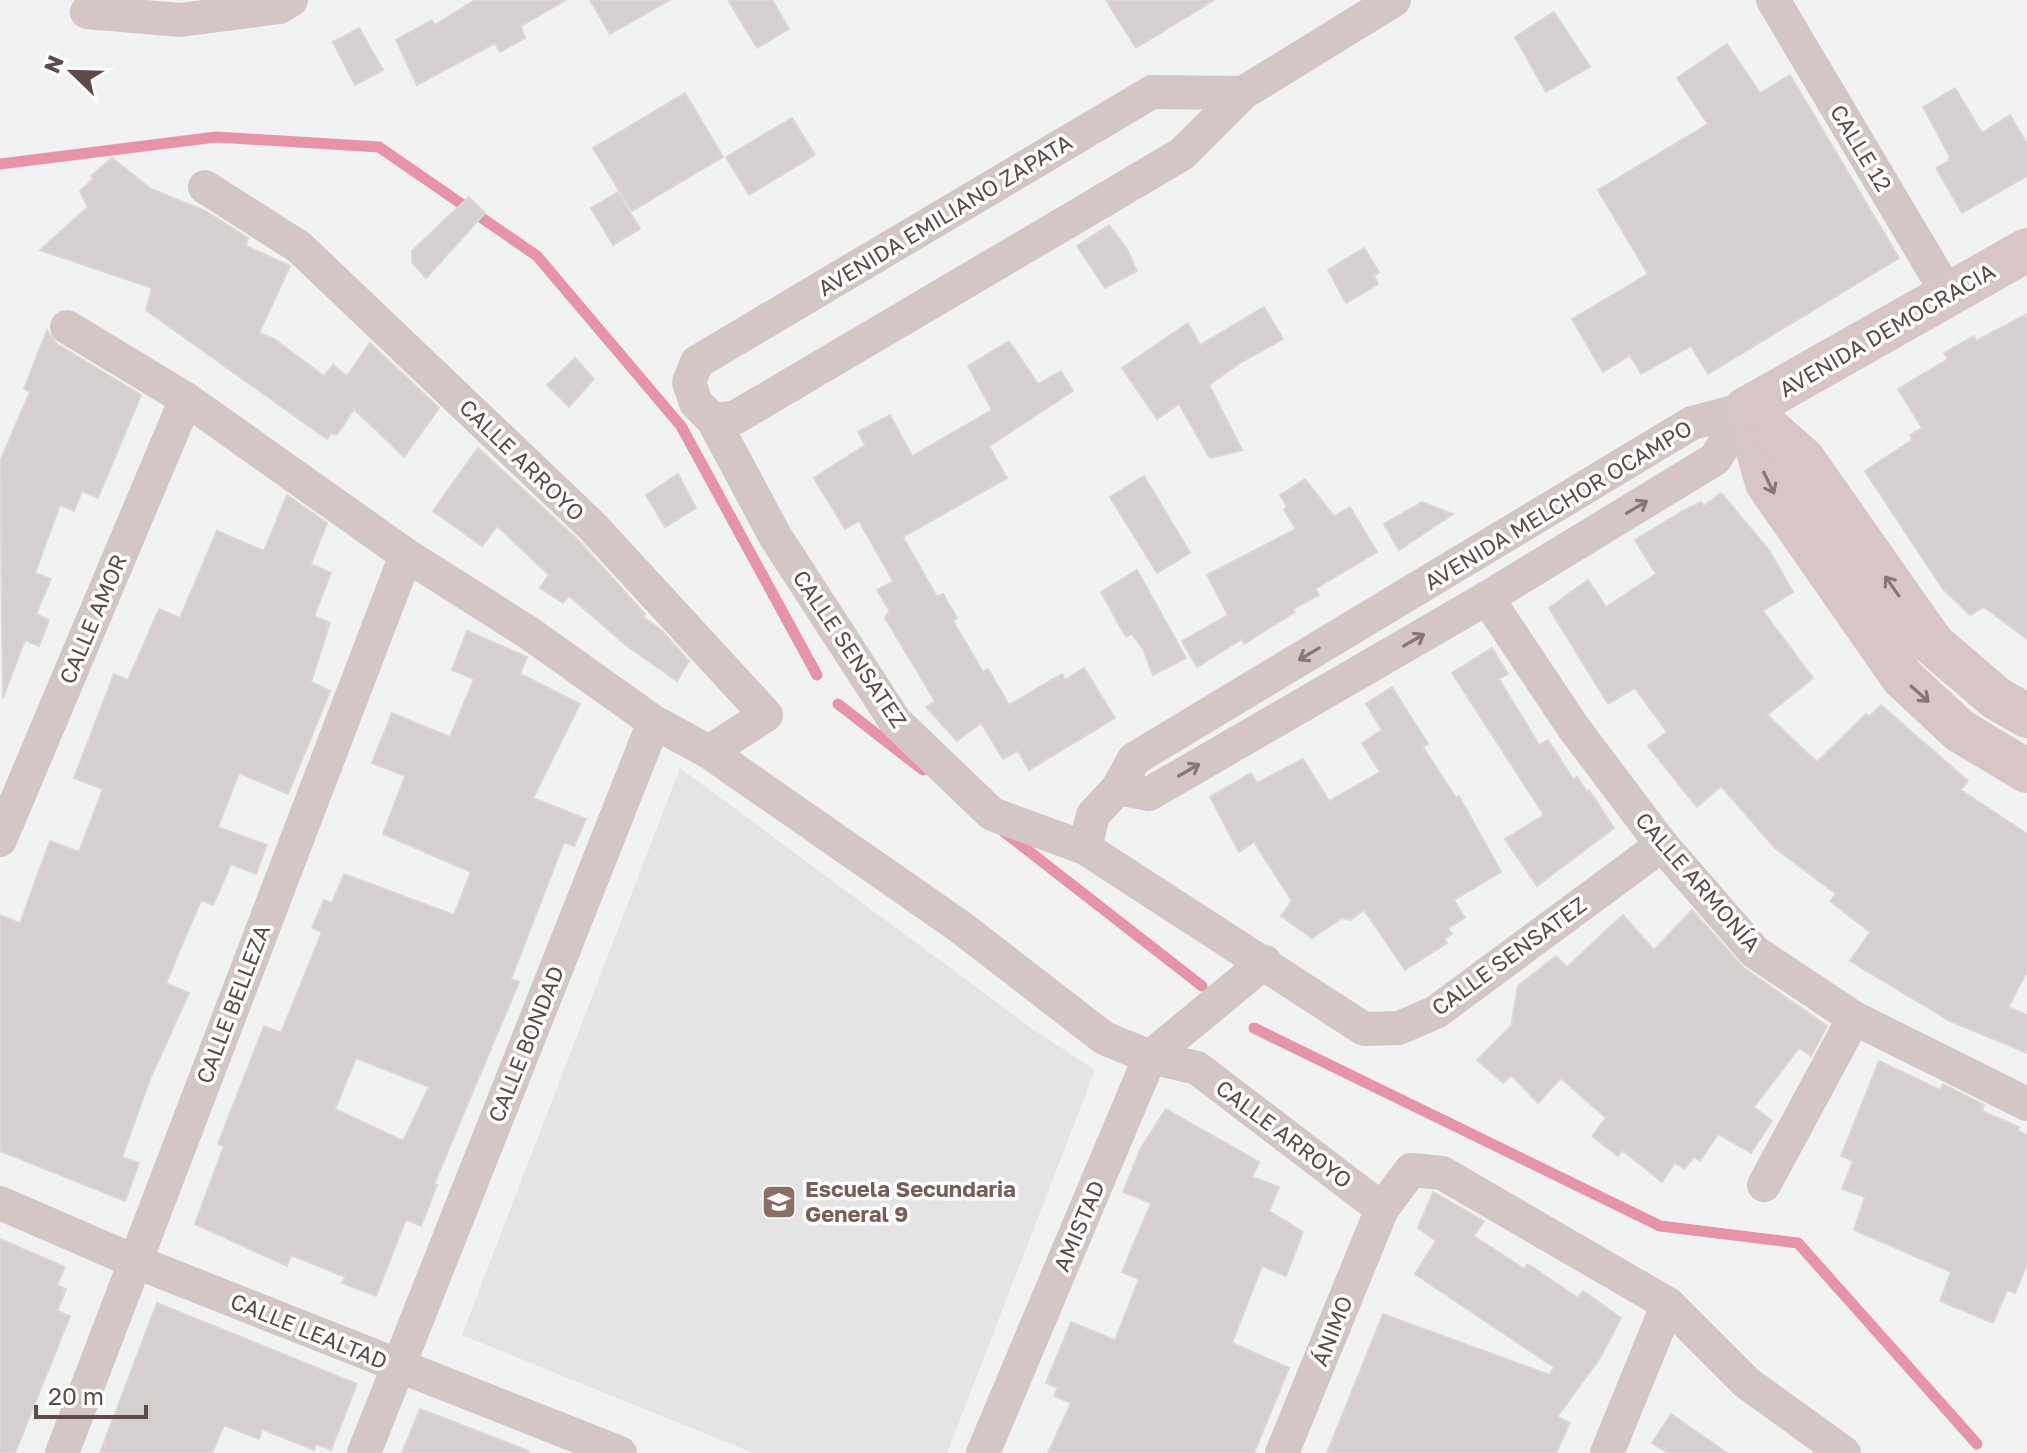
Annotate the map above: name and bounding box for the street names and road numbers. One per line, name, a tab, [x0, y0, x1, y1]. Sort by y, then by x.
street label: CALLE 12	[1825, 99, 1898, 196]
street label: AVENIDA EMILIANO ZAPATA	[813, 128, 1077, 301]
street label: AVENIDA DEMOCRACIA	[1774, 257, 2000, 402]
street label: CALLE ARROYO	[454, 393, 590, 526]
street label: AVENIDA MELCHOR OCAMPO	[1419, 414, 1696, 595]
street label: CALLE AMOR	[53, 550, 132, 688]
street label: CALLE SENSATEZ	[788, 565, 913, 733]
street label: CALLE ARMONÍA	[1630, 806, 1767, 957]
street label: CALLE SENSATEZ	[1426, 890, 1591, 1021]
street label: CALLE BELLEZA	[190, 920, 275, 1087]
street label: CALLE BONDAD	[482, 962, 569, 1126]
street label: CALLE ARROYO	[1211, 1074, 1358, 1194]
street label: AMISTAD	[1047, 1176, 1110, 1275]
street label: CALLE LEALTAD	[227, 1287, 392, 1374]
street label: ÁNIMO	[1305, 1292, 1358, 1370]

